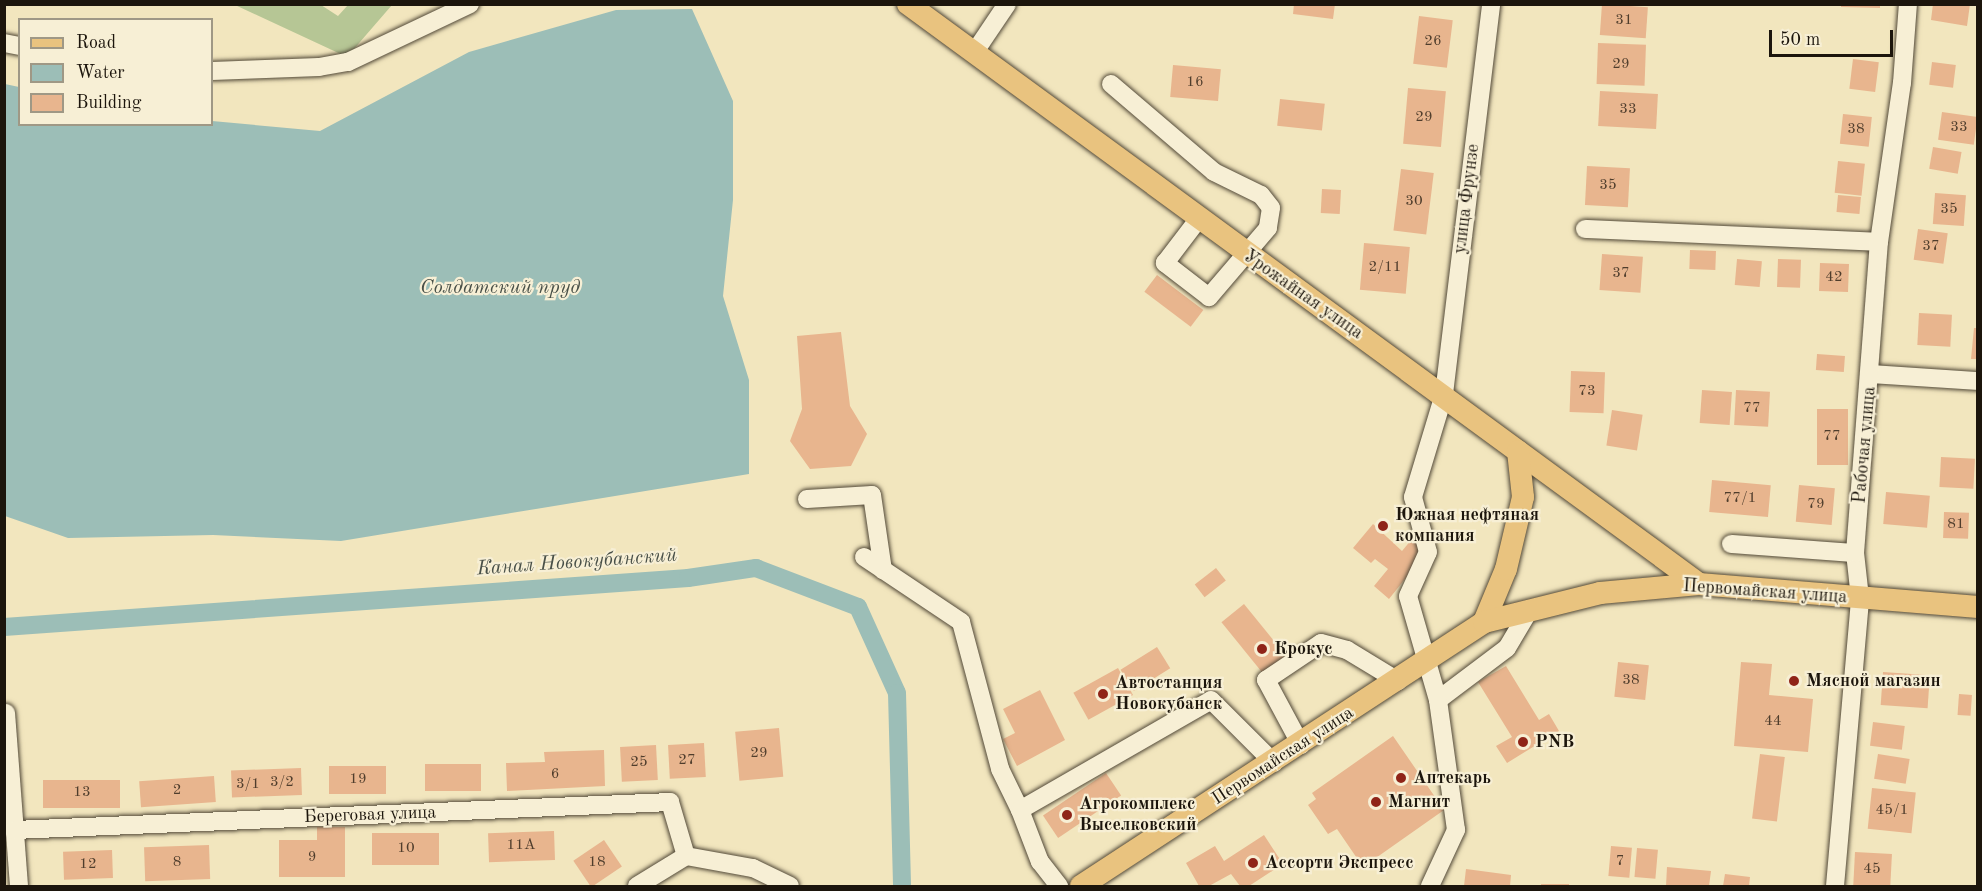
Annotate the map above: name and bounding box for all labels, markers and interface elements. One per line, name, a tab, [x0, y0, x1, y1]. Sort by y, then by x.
house number: 31	[1615, 12, 1633, 30]
legend	[18, 18, 213, 126]
scale bar	[1772, 18, 1896, 56]
text: 50 m	[1780, 31, 1820, 49]
house number: 26	[1424, 33, 1442, 51]
text: Road	[76, 34, 116, 52]
house number: 29	[1612, 56, 1630, 74]
text: Water	[76, 64, 125, 82]
house number: 16	[1186, 74, 1204, 92]
text: Building	[76, 94, 141, 112]
house number: 33	[1619, 101, 1637, 119]
house number: 29	[1415, 109, 1433, 127]
house number: 33	[1950, 119, 1968, 137]
house number: 38	[1847, 121, 1865, 139]
street label: улица Фрунзе	[1450, 143, 1484, 255]
house number: 35	[1599, 177, 1617, 195]
house number: 30	[1405, 193, 1423, 211]
house number: 35	[1940, 201, 1958, 219]
house number: 37	[1922, 238, 1940, 256]
street label: Урожайная улица	[1239, 246, 1367, 344]
house number: 2/11	[1369, 259, 1401, 277]
house number: 37	[1612, 265, 1630, 283]
house number: 42	[1825, 269, 1843, 287]
water label: Солдатский пруд	[420, 276, 580, 300]
house number: 73	[1578, 383, 1596, 401]
street label: Рабочая улица	[1849, 386, 1881, 504]
house number: 77	[1743, 400, 1761, 418]
house number: 77	[1823, 428, 1841, 446]
house number: 77/1	[1724, 490, 1756, 508]
house number: 79	[1807, 496, 1825, 514]
place label: Южная нефтяная компания	[1395, 505, 1539, 548]
house number: 81	[1947, 516, 1965, 534]
marker: Южная нефтяная компания	[1376, 519, 1390, 533]
water label: Канал Новокубанский	[476, 544, 678, 582]
street label: Первомайская улица	[1682, 575, 1848, 609]
place label: Крокус	[1274, 638, 1333, 660]
marker: Крокус	[1255, 642, 1269, 656]
place label: Мясной магазин	[1806, 670, 1941, 692]
house number: 38	[1622, 672, 1640, 690]
place label: Автостанция Новокубанск	[1115, 673, 1222, 716]
marker: Мясной магазин	[1787, 674, 1801, 688]
marker: Автостанция Новокубанск	[1096, 687, 1110, 701]
street label: Первомайская улица	[1208, 702, 1358, 810]
house number: 44	[1764, 713, 1782, 731]
place label: PNB	[1535, 731, 1574, 753]
marker: PNB	[1516, 735, 1530, 749]
house number: 29	[750, 745, 768, 763]
house number: 27	[678, 752, 696, 770]
house number: 25	[630, 754, 648, 772]
house number: 6	[551, 766, 559, 784]
place label: Аптекарь	[1413, 767, 1491, 789]
house number: 19	[349, 771, 367, 789]
marker: Аптекарь	[1394, 771, 1408, 785]
house number: 3/2	[270, 774, 294, 792]
house number: 3/1	[236, 776, 260, 794]
house number: 2	[173, 782, 181, 800]
house number: 13	[73, 784, 91, 802]
place label: Магнит	[1388, 791, 1450, 813]
place label: Агрокомплекс Выселковский	[1079, 794, 1196, 836]
marker: Магнит	[1369, 795, 1383, 809]
street label: Береговая улица	[303, 802, 437, 828]
house number: 45/1	[1876, 802, 1908, 820]
marker: Агрокомплекс Выселковский	[1060, 808, 1074, 822]
house number: 11А	[507, 837, 535, 855]
house number: 10	[397, 840, 415, 858]
house number: 9	[308, 849, 316, 867]
place label: Ассорти Экспресс	[1265, 852, 1414, 874]
house number: 7	[1616, 853, 1624, 871]
house number: 8	[173, 854, 181, 872]
house number: 18	[588, 854, 606, 872]
house number: 12	[79, 856, 97, 874]
marker: Ассорти Экспресс	[1246, 856, 1260, 870]
house number: 45	[1863, 861, 1881, 879]

